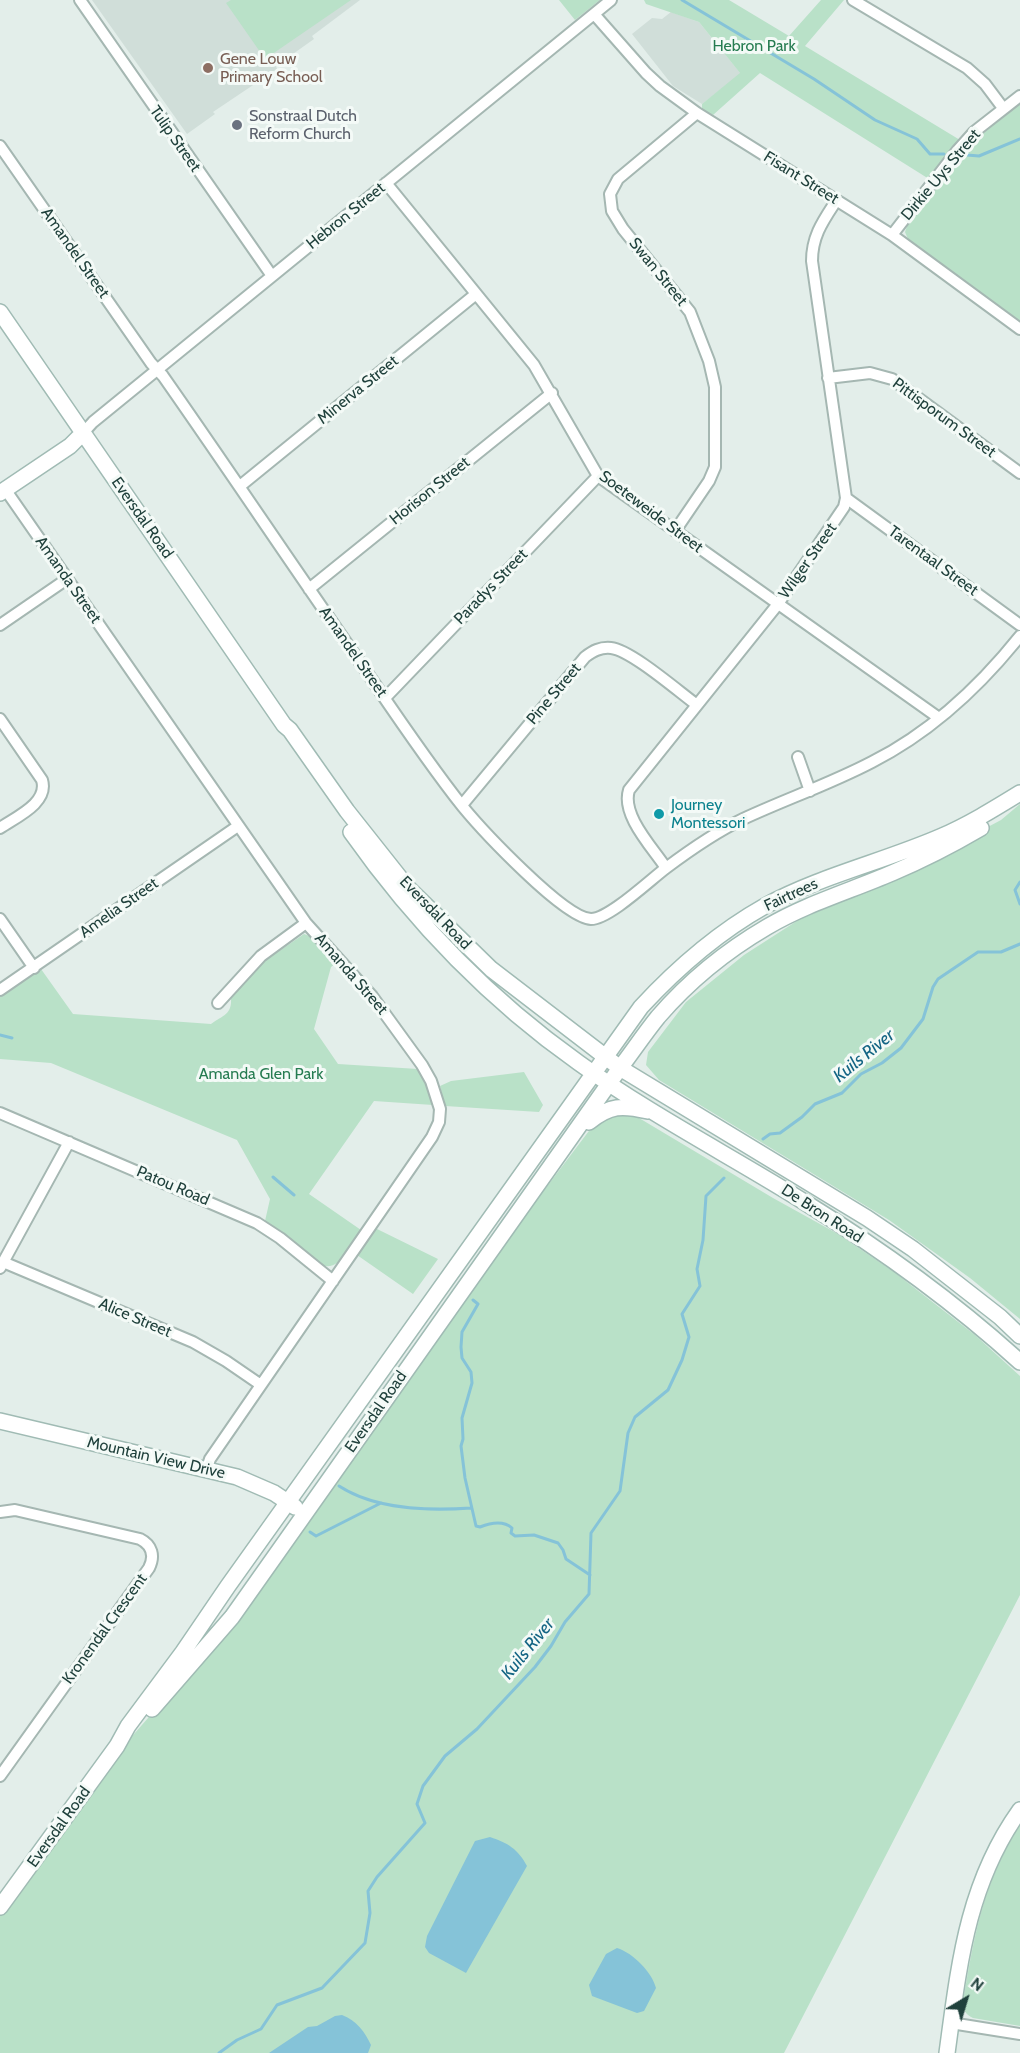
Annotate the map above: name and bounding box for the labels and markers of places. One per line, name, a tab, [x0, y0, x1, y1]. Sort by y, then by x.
place label: Gene Louw Primary School	[220, 49, 323, 87]
marker: Gene Louw Primary School	[201, 61, 215, 75]
place label: Sonstraal Dutch Reform Church	[249, 106, 357, 144]
marker: Sonstraal Dutch Reform Church	[230, 118, 244, 132]
place label: Journey Montessori	[671, 795, 745, 833]
marker: Journey Montessori	[652, 807, 666, 821]

